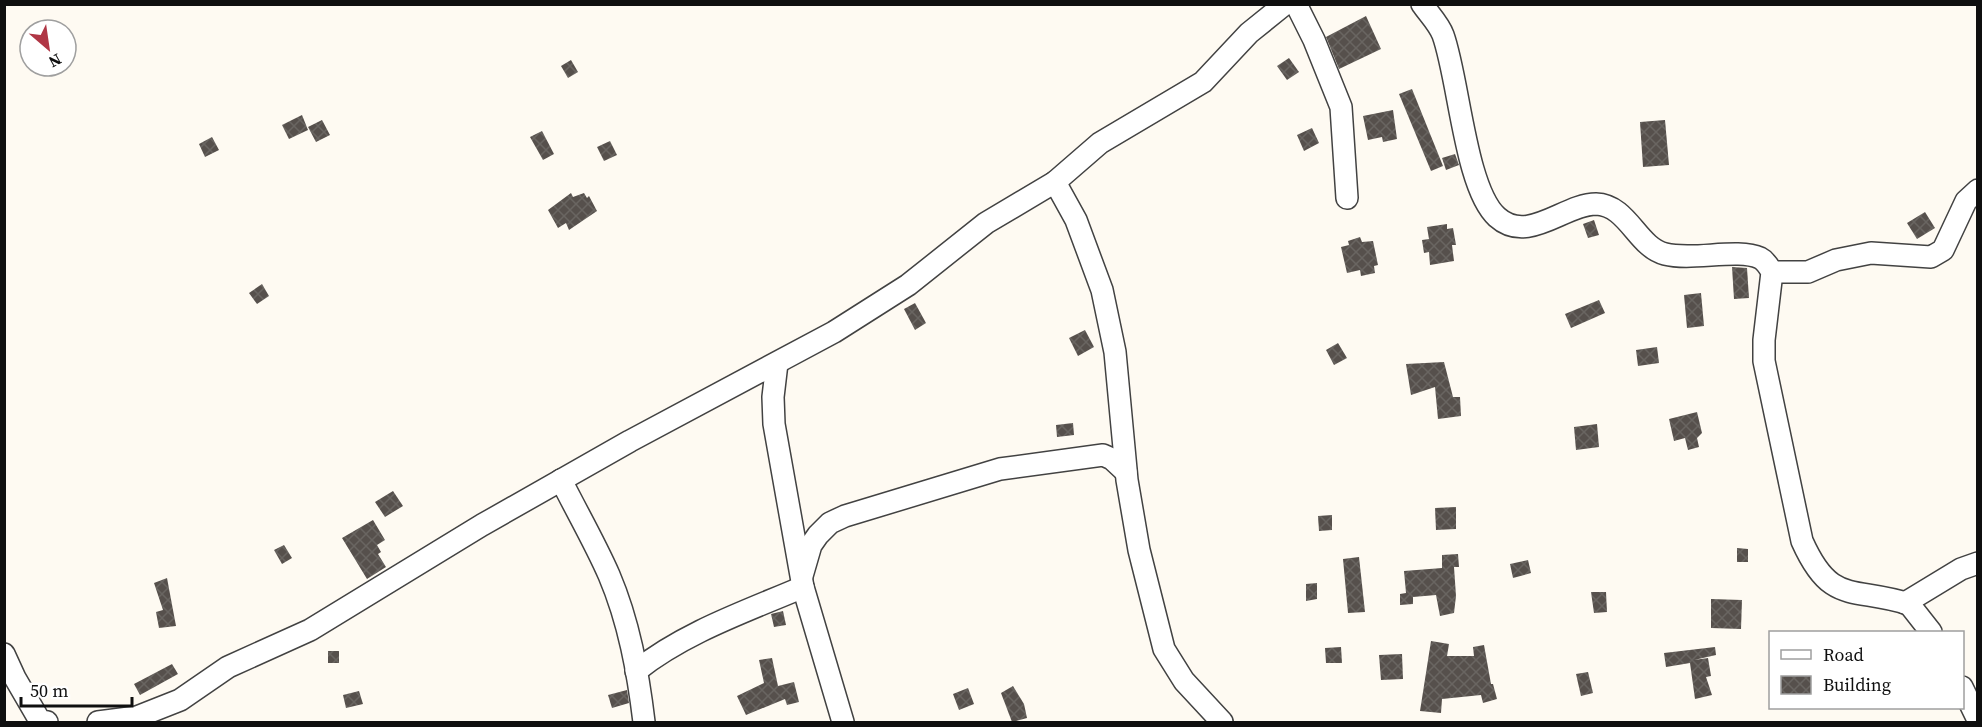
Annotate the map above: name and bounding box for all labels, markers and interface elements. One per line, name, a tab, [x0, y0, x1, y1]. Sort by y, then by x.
north arrow	[18, 18, 78, 78]
text: N	[45, 49, 66, 74]
legend	[1769, 631, 1964, 709]
text: Road	[1823, 642, 1864, 667]
scale bar	[21, 670, 132, 708]
text: Building	[1823, 672, 1891, 697]
text: 50 m	[30, 678, 68, 703]

